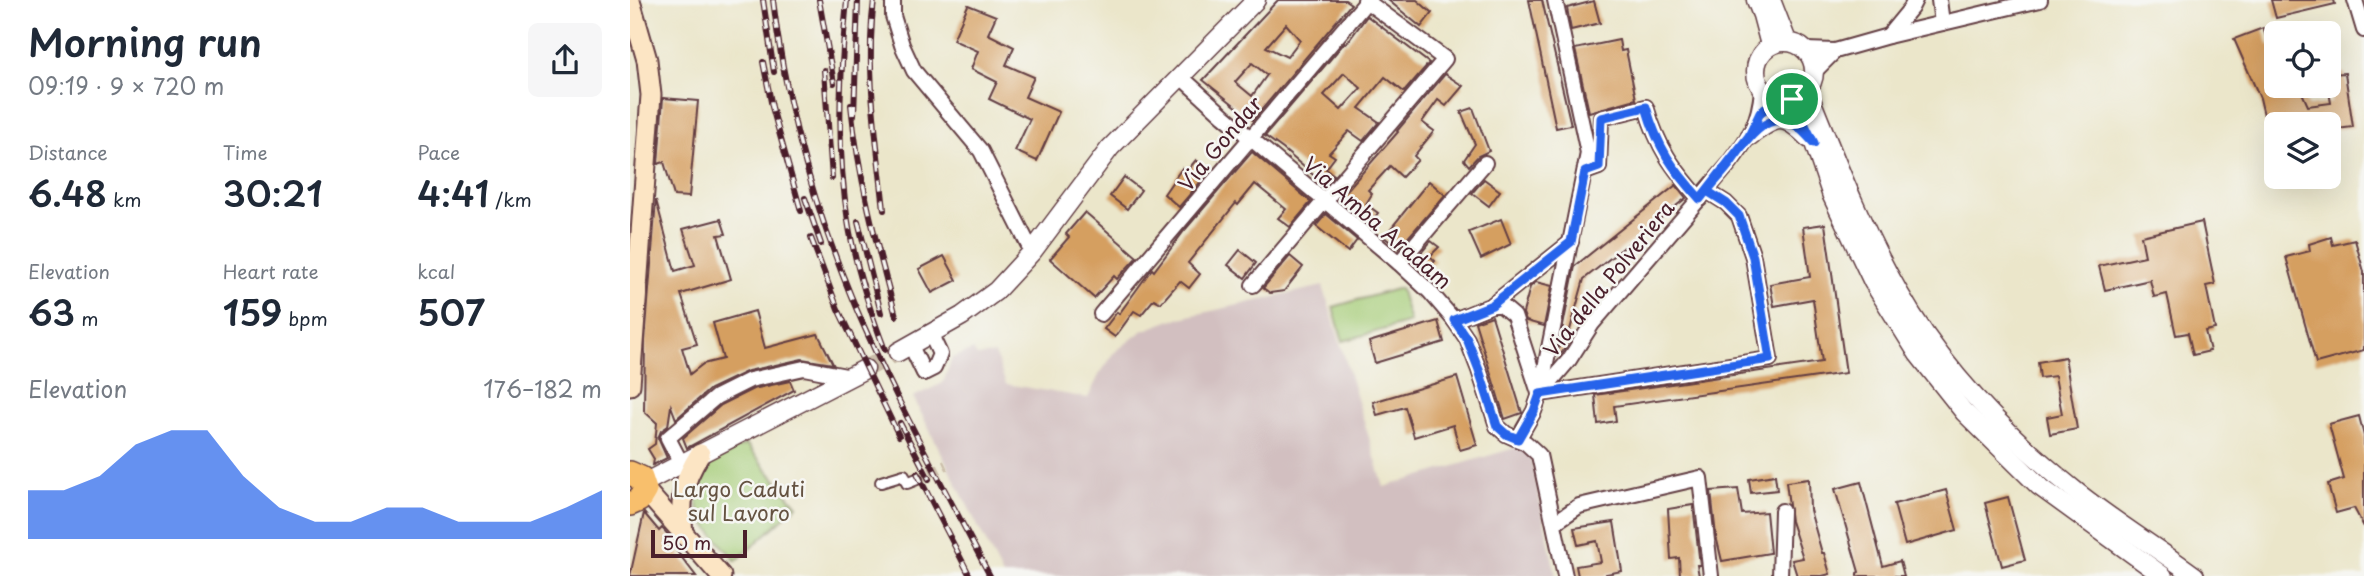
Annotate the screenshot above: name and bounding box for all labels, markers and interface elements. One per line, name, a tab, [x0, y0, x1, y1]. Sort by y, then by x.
text: Morning run	[28, 13, 262, 70]
map controls	[2264, 21, 2341, 189]
button: locate	[2264, 21, 2341, 98]
button: share	[528, 23, 602, 97]
text: 09:19 · 9 × 720 m	[28, 68, 224, 103]
pin	[1762, 69, 1822, 129]
icon: arrive	[1773, 80, 1811, 118]
street label: Via Gondar	[1169, 88, 1269, 198]
button: layers	[2264, 112, 2341, 189]
text: Distance	[28, 138, 108, 166]
text: Time	[223, 138, 268, 166]
text: Pace	[417, 138, 460, 166]
street label: Via Amba Aradam	[1296, 148, 1460, 296]
text: 6.48	[28, 166, 107, 219]
text: 30:21	[223, 166, 323, 219]
text: 4:41	[417, 166, 489, 219]
text: km	[107, 185, 142, 213]
text: /km	[489, 185, 532, 213]
street label: Via della Polveriera	[1535, 193, 1681, 363]
text: Elevation	[28, 257, 110, 285]
text: Heart rate	[223, 257, 319, 285]
text: kcal	[417, 257, 455, 285]
text: 63	[28, 285, 75, 338]
text: 159	[223, 285, 282, 338]
text: 507	[417, 285, 485, 338]
text: m	[75, 304, 99, 332]
text: bpm	[282, 304, 328, 332]
text: Elevation	[28, 371, 127, 406]
text: 176–182 m	[483, 371, 602, 406]
park label: Largo Caduti sul Lavoro	[673, 472, 805, 528]
scale bar	[651, 527, 747, 559]
text: 50 m	[662, 528, 711, 556]

